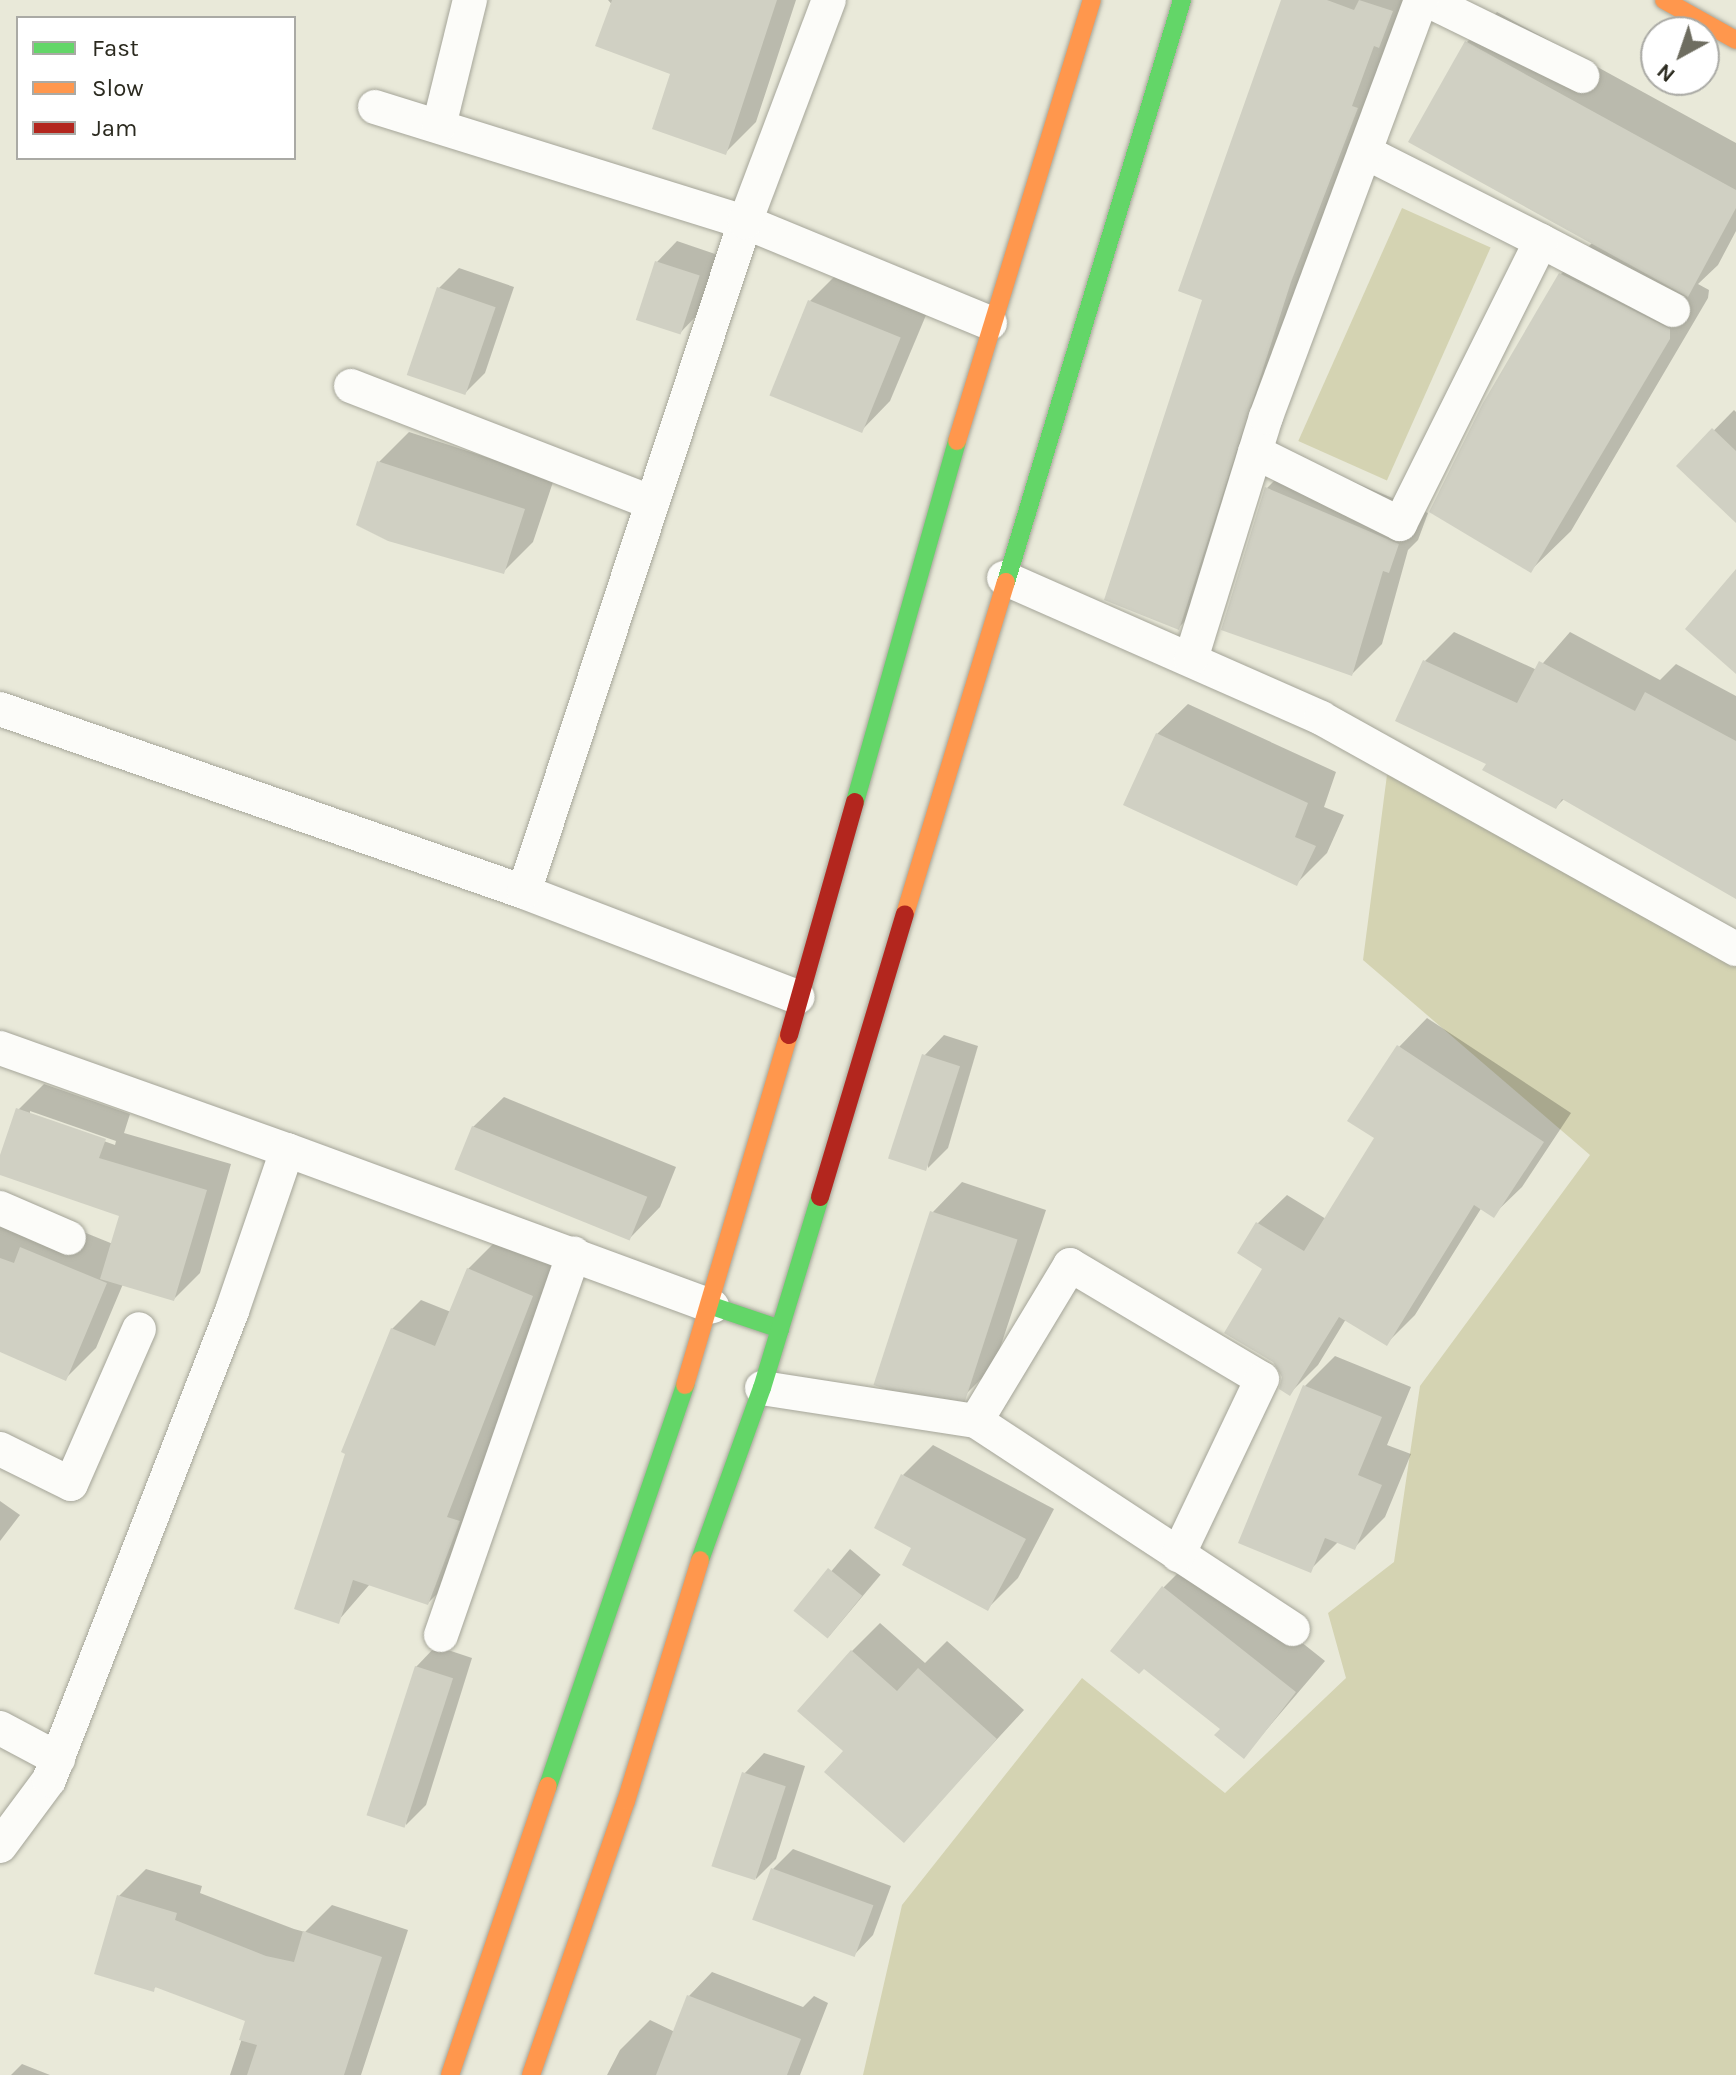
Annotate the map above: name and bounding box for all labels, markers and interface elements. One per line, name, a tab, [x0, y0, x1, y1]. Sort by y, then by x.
legend	[16, 16, 296, 160]
north arrow	[1640, 16, 1720, 96]
text: Fast	[92, 34, 139, 62]
text: N	[1651, 58, 1680, 88]
text: Slow	[92, 74, 144, 102]
text: Jam	[92, 114, 137, 142]

